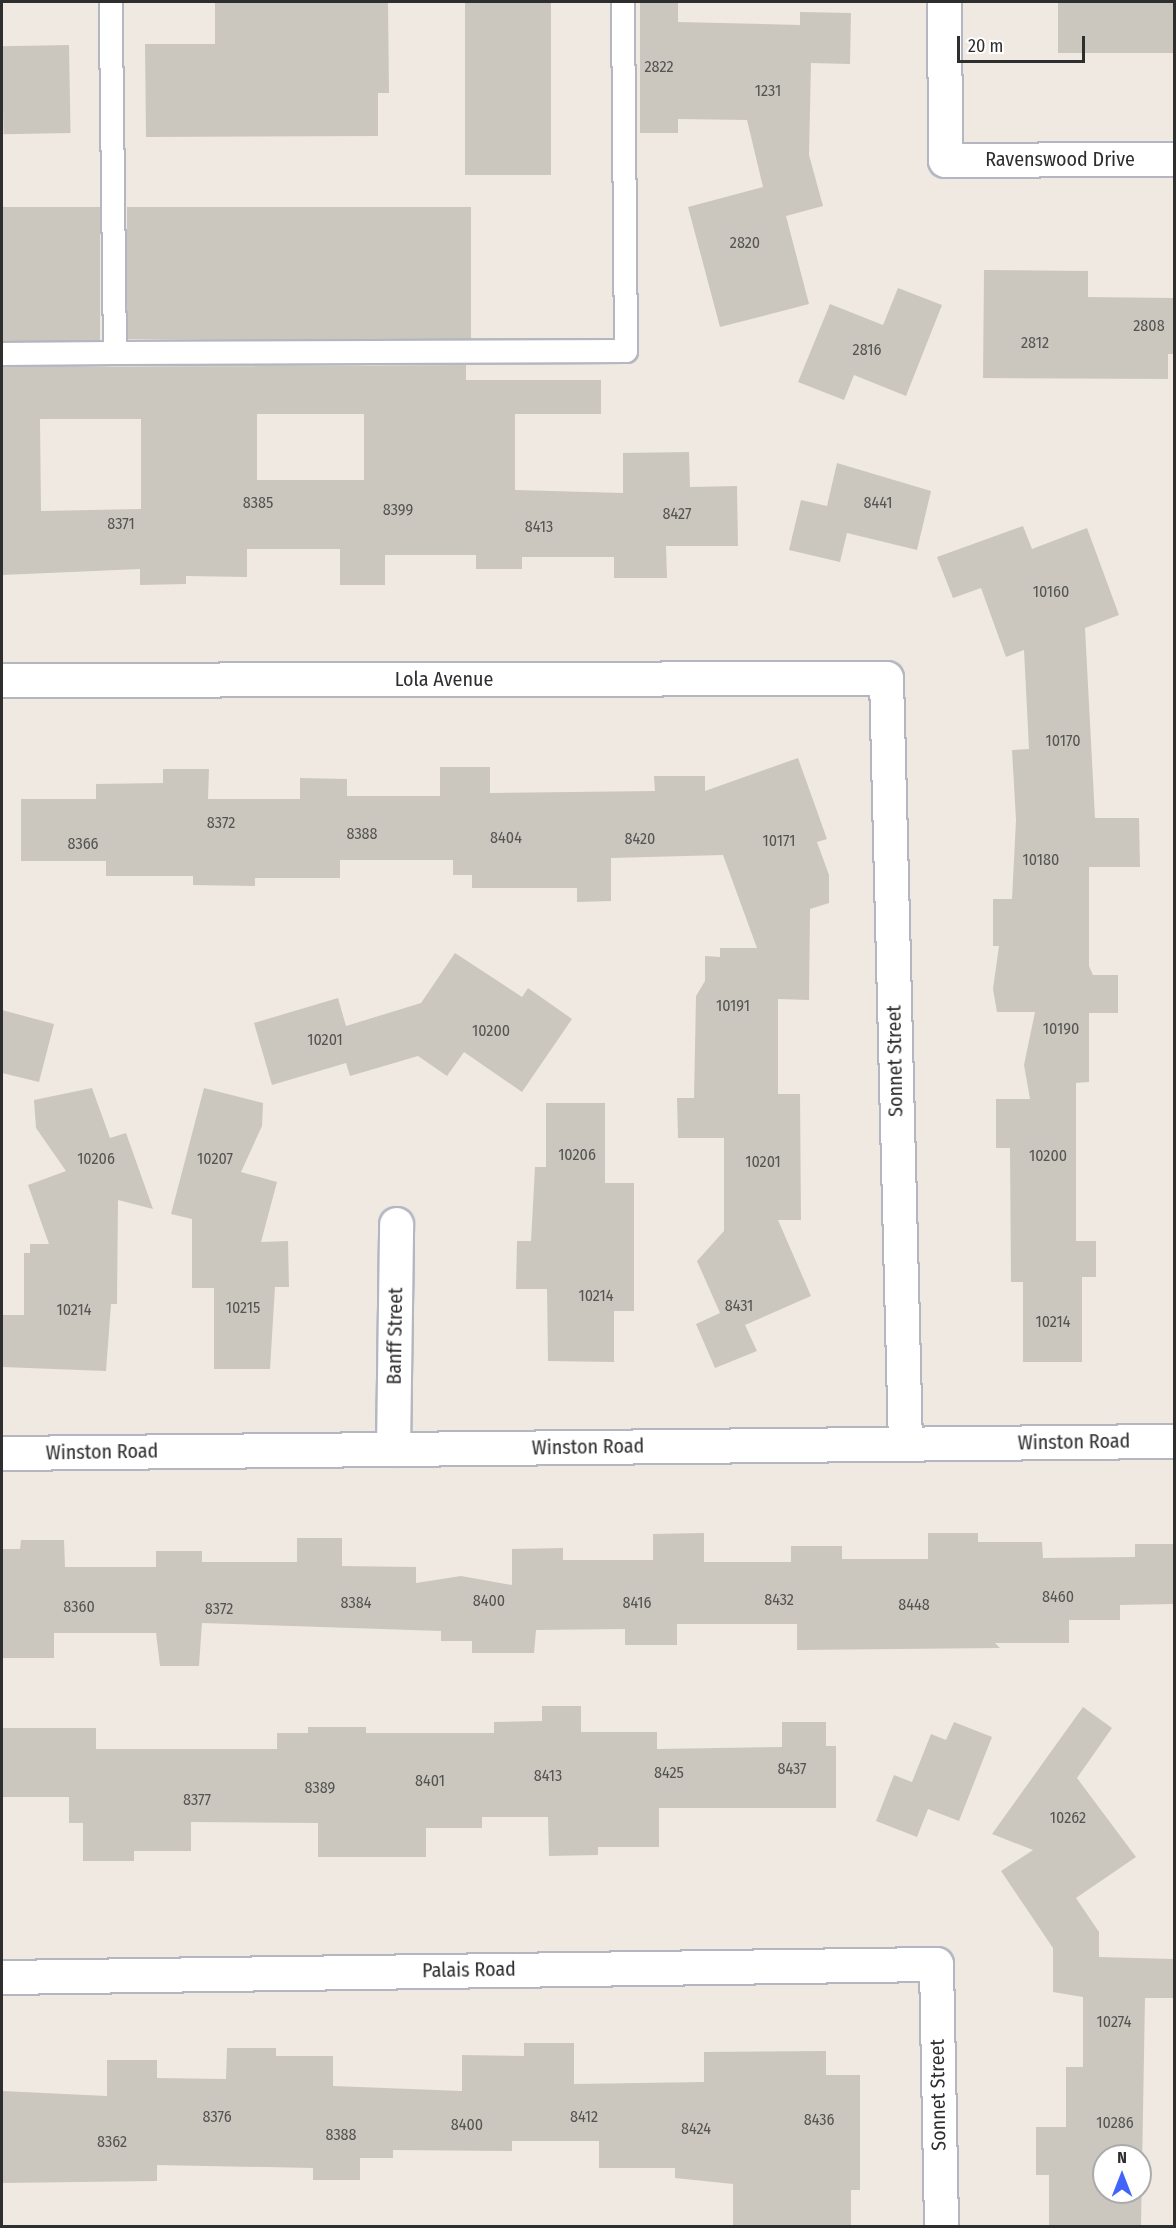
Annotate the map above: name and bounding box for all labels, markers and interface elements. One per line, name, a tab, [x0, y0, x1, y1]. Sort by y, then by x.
scale bar	[960, 24, 1088, 62]
text: 20 m	[968, 35, 1003, 57]
house number: 2822	[644, 57, 674, 77]
house number: 1231	[755, 81, 781, 101]
street label: Ravenswood Drive	[985, 147, 1135, 171]
house number: 2820	[730, 233, 760, 253]
house number: 2808	[1133, 316, 1165, 336]
house number: 2812	[1021, 333, 1049, 353]
house number: 2816	[853, 340, 881, 360]
house number: 8385	[243, 493, 273, 513]
house number: 8441	[864, 493, 892, 513]
house number: 8399	[383, 500, 413, 520]
house number: 8427	[663, 504, 691, 524]
house number: 8371	[107, 514, 135, 534]
house number: 8413	[525, 517, 553, 537]
house number: 10160	[1033, 582, 1069, 602]
street label: Lola Avenue	[395, 667, 493, 691]
house number: 10170	[1045, 731, 1081, 751]
house number: 8372	[207, 813, 235, 833]
house number: 8388	[346, 824, 378, 844]
house number: 8404	[490, 828, 522, 848]
house number: 8420	[625, 829, 655, 849]
house number: 10171	[763, 831, 795, 851]
house number: 8366	[67, 834, 99, 854]
house number: 10180	[1023, 850, 1059, 870]
house number: 10191	[716, 996, 750, 1016]
street label: Sonnet Street	[882, 1005, 908, 1117]
house number: 10190	[1043, 1019, 1079, 1039]
house number: 10200	[472, 1021, 510, 1041]
house number: 10201	[307, 1030, 343, 1050]
house number: 10206	[558, 1145, 596, 1165]
house number: 10200	[1029, 1146, 1067, 1166]
house number: 10206	[77, 1149, 115, 1169]
house number: 10207	[197, 1149, 233, 1169]
house number: 10201	[745, 1152, 781, 1172]
house number: 10214	[578, 1286, 614, 1306]
street label: Banff Street	[382, 1287, 408, 1385]
house number: 8431	[725, 1296, 753, 1316]
house number: 10215	[226, 1298, 260, 1318]
house number: 10214	[56, 1300, 92, 1320]
house number: 10214	[1035, 1312, 1071, 1332]
street label: Winston Road	[1018, 1429, 1130, 1455]
street label: Winston Road	[532, 1434, 644, 1460]
street label: Winston Road	[46, 1439, 158, 1465]
house number: 8460	[1042, 1587, 1074, 1607]
house number: 8432	[764, 1590, 794, 1610]
house number: 8400	[473, 1591, 505, 1611]
house number: 8384	[341, 1593, 371, 1613]
house number: 8416	[622, 1593, 652, 1613]
house number: 8448	[898, 1595, 930, 1615]
house number: 8360	[63, 1597, 95, 1617]
house number: 8372	[205, 1599, 233, 1619]
house number: 8437	[777, 1759, 807, 1779]
house number: 8425	[654, 1763, 684, 1783]
house number: 8413	[534, 1766, 562, 1786]
house number: 8401	[415, 1771, 445, 1791]
house number: 8389	[305, 1778, 335, 1798]
house number: 8377	[183, 1790, 211, 1810]
house number: 10262	[1050, 1808, 1086, 1828]
street label: Palais Road	[422, 1957, 516, 1983]
house number: 10274	[1096, 2012, 1132, 2032]
street label: Sonnet Street	[925, 2039, 951, 2151]
house number: 8376	[202, 2107, 232, 2127]
house number: 8412	[570, 2107, 598, 2127]
house number: 8436	[804, 2110, 834, 2130]
house number: 10286	[1096, 2113, 1134, 2133]
house number: 8400	[451, 2115, 483, 2135]
house number: 8424	[681, 2119, 711, 2139]
house number: 8388	[325, 2125, 357, 2145]
house number: 8362	[97, 2132, 127, 2152]
north arrow	[1092, 2144, 1152, 2204]
text: N	[1117, 2148, 1127, 2167]

